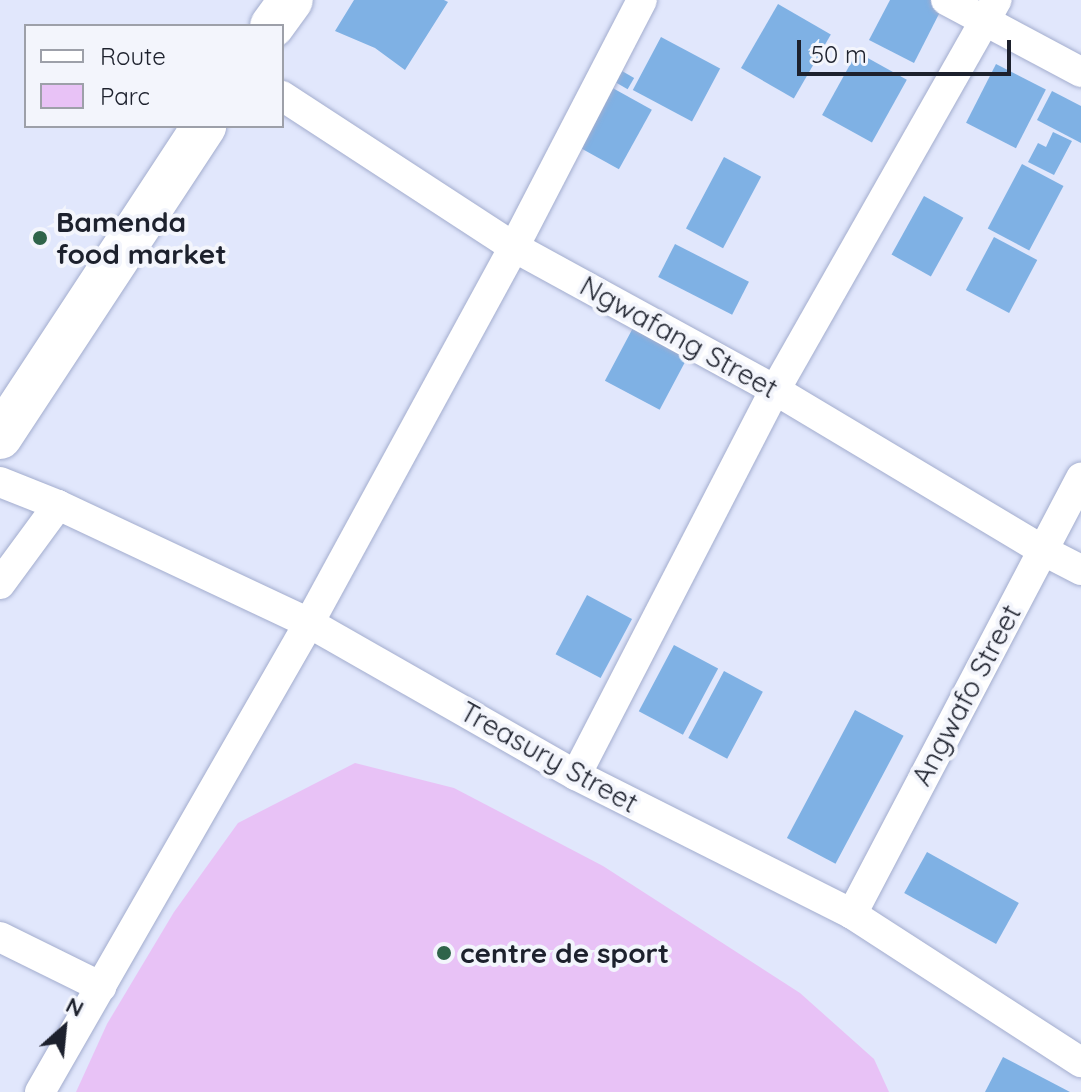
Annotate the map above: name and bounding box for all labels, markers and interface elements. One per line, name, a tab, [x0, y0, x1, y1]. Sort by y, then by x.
legend	[24, 24, 284, 128]
scale bar	[801, 24, 1015, 74]
text: 50 m	[811, 39, 867, 69]
text: Route	[100, 41, 166, 71]
text: Parc	[100, 81, 150, 111]
place label: Bamenda food market	[56, 205, 227, 271]
marker: Bamenda food market	[31, 229, 49, 247]
street label: Ngwafang Street	[574, 269, 784, 405]
street label: Angwafo Street	[904, 599, 1028, 791]
street label: Treasury Street	[454, 694, 644, 820]
place label: centre de sport	[460, 936, 669, 970]
marker: centre de sport	[435, 944, 453, 962]
north arrow	[24, 988, 104, 1068]
text: N	[61, 990, 88, 1023]

